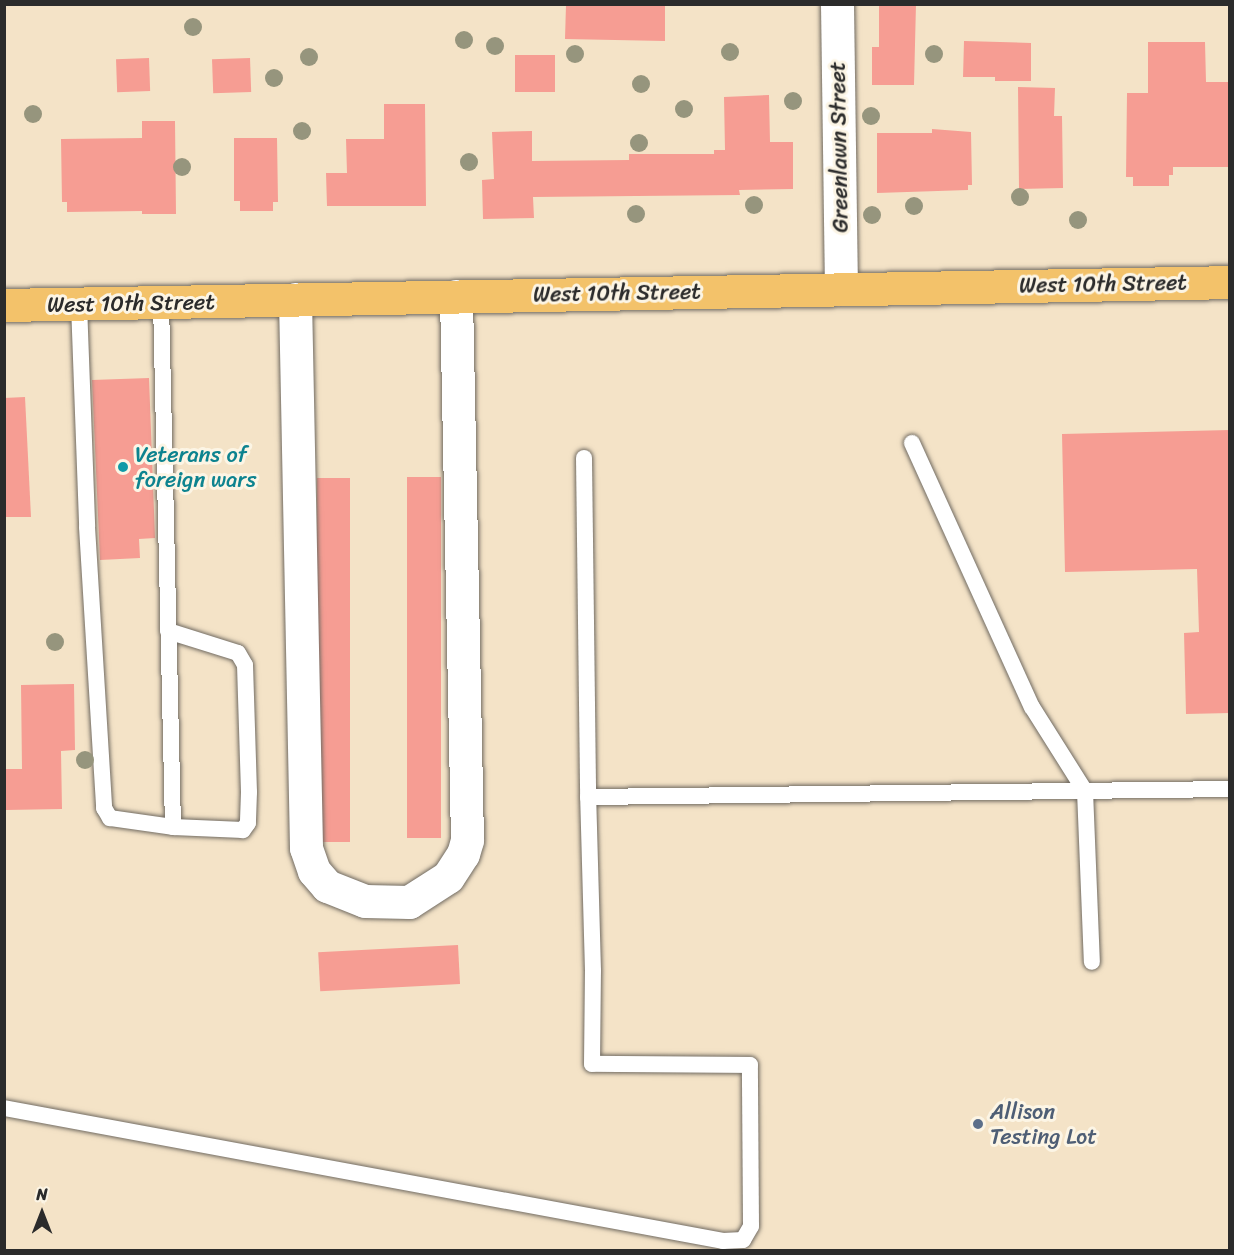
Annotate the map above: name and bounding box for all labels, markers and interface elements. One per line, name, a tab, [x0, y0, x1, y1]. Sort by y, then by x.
street label: Greenlawn Street	[824, 61, 854, 233]
street label: West 10th Street	[1019, 269, 1187, 299]
street label: West 10th Street	[533, 278, 701, 308]
street label: West 10th Street	[47, 288, 215, 318]
place label: Veterans of foreign wars	[135, 441, 255, 493]
marker: Veterans of foreign wars	[116, 460, 130, 474]
place label: Allison Testing Lot	[990, 1098, 1097, 1150]
marker: Allison Testing Lot	[971, 1117, 985, 1131]
text: N	[36, 1180, 48, 1209]
north arrow	[12, 1183, 72, 1243]

